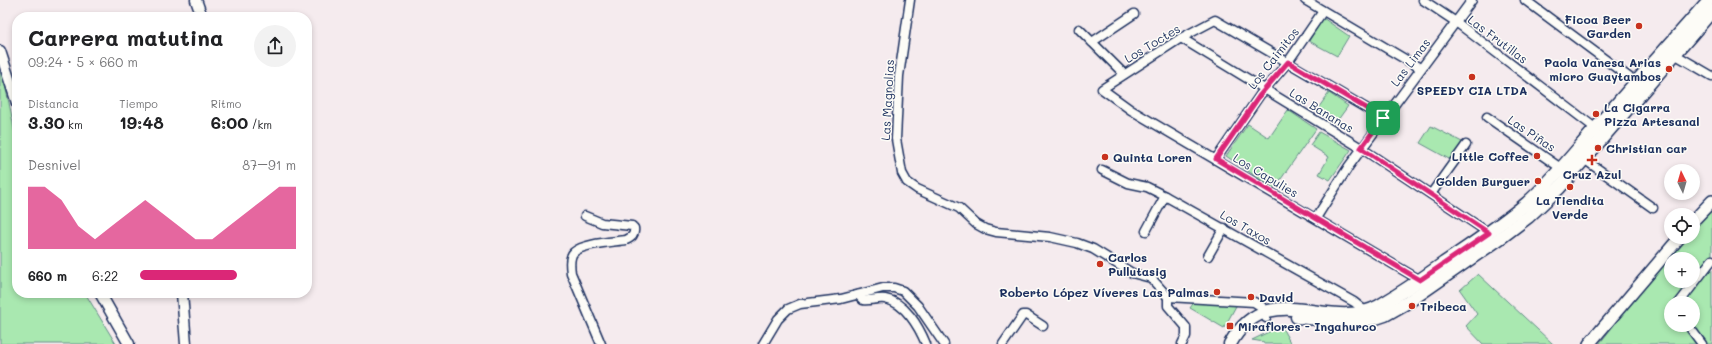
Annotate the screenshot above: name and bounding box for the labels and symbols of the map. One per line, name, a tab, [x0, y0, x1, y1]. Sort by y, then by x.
street label: Las Frutillas	[1465, 11, 1531, 67]
place label: Ficoa Beer Garden	[1564, 11, 1631, 41]
street label: Los Toctes	[1121, 20, 1183, 66]
marker: Ficoa Beer Garden	[1634, 21, 1644, 31]
street label: Los Caimitos	[1244, 24, 1302, 92]
street label: Las Limas	[1387, 35, 1433, 89]
place label: Paola Vanesa Arias micro Guaytambos	[1544, 54, 1661, 84]
street label: Las Magnolias	[877, 59, 897, 141]
marker: Paola Vanesa Arias micro Guaytambos	[1664, 64, 1674, 74]
marker: SPEEDY CIA LTDA	[1467, 72, 1477, 82]
place label: SPEEDY CIA LTDA	[1417, 82, 1527, 98]
street label: Las Bananas	[1287, 84, 1357, 136]
place label: La Cigarra Pizza Artesanal	[1604, 99, 1700, 129]
pin	[1366, 101, 1400, 135]
marker: La Cigarra Pizza Artesanal	[1591, 109, 1601, 119]
street label: Las Piñas	[1505, 111, 1559, 155]
place label: Christian car	[1606, 140, 1687, 156]
marker: Christian car	[1593, 143, 1603, 153]
place label: Little Coffee	[1452, 148, 1529, 164]
place label: Quinta Loren	[1113, 149, 1192, 165]
street label: Los Capulies	[1231, 149, 1302, 201]
marker: Little Coffee	[1532, 151, 1542, 161]
marker: Quinta Loren	[1100, 152, 1110, 162]
marker: Cruz Azul	[1587, 155, 1597, 165]
north arrow	[1664, 164, 1700, 200]
place label: Cruz Azul	[1563, 166, 1621, 182]
place label: Golden Burguer	[1436, 173, 1530, 189]
marker: Golden Burguer	[1533, 176, 1543, 186]
marker: La Tiendita Verde	[1565, 182, 1575, 192]
place label: La Tiendita Verde	[1536, 192, 1604, 222]
street label: Los Taxos	[1218, 206, 1275, 248]
place label: Carlos Pullutasig	[1108, 249, 1166, 279]
marker: Carlos Pullutasig	[1095, 259, 1105, 269]
place label: Roberto López Víveres Las Palmas	[999, 284, 1209, 300]
marker: Roberto López Víveres Las Palmas	[1212, 287, 1222, 297]
place label: David	[1259, 289, 1294, 305]
marker: David	[1246, 292, 1256, 302]
place label: Tribeca	[1420, 298, 1467, 314]
marker: Tribeca	[1407, 301, 1417, 311]
place label: Miraflores - Ingahurco	[1238, 318, 1376, 334]
marker: Miraflores - Ingahurco	[1225, 321, 1235, 331]

